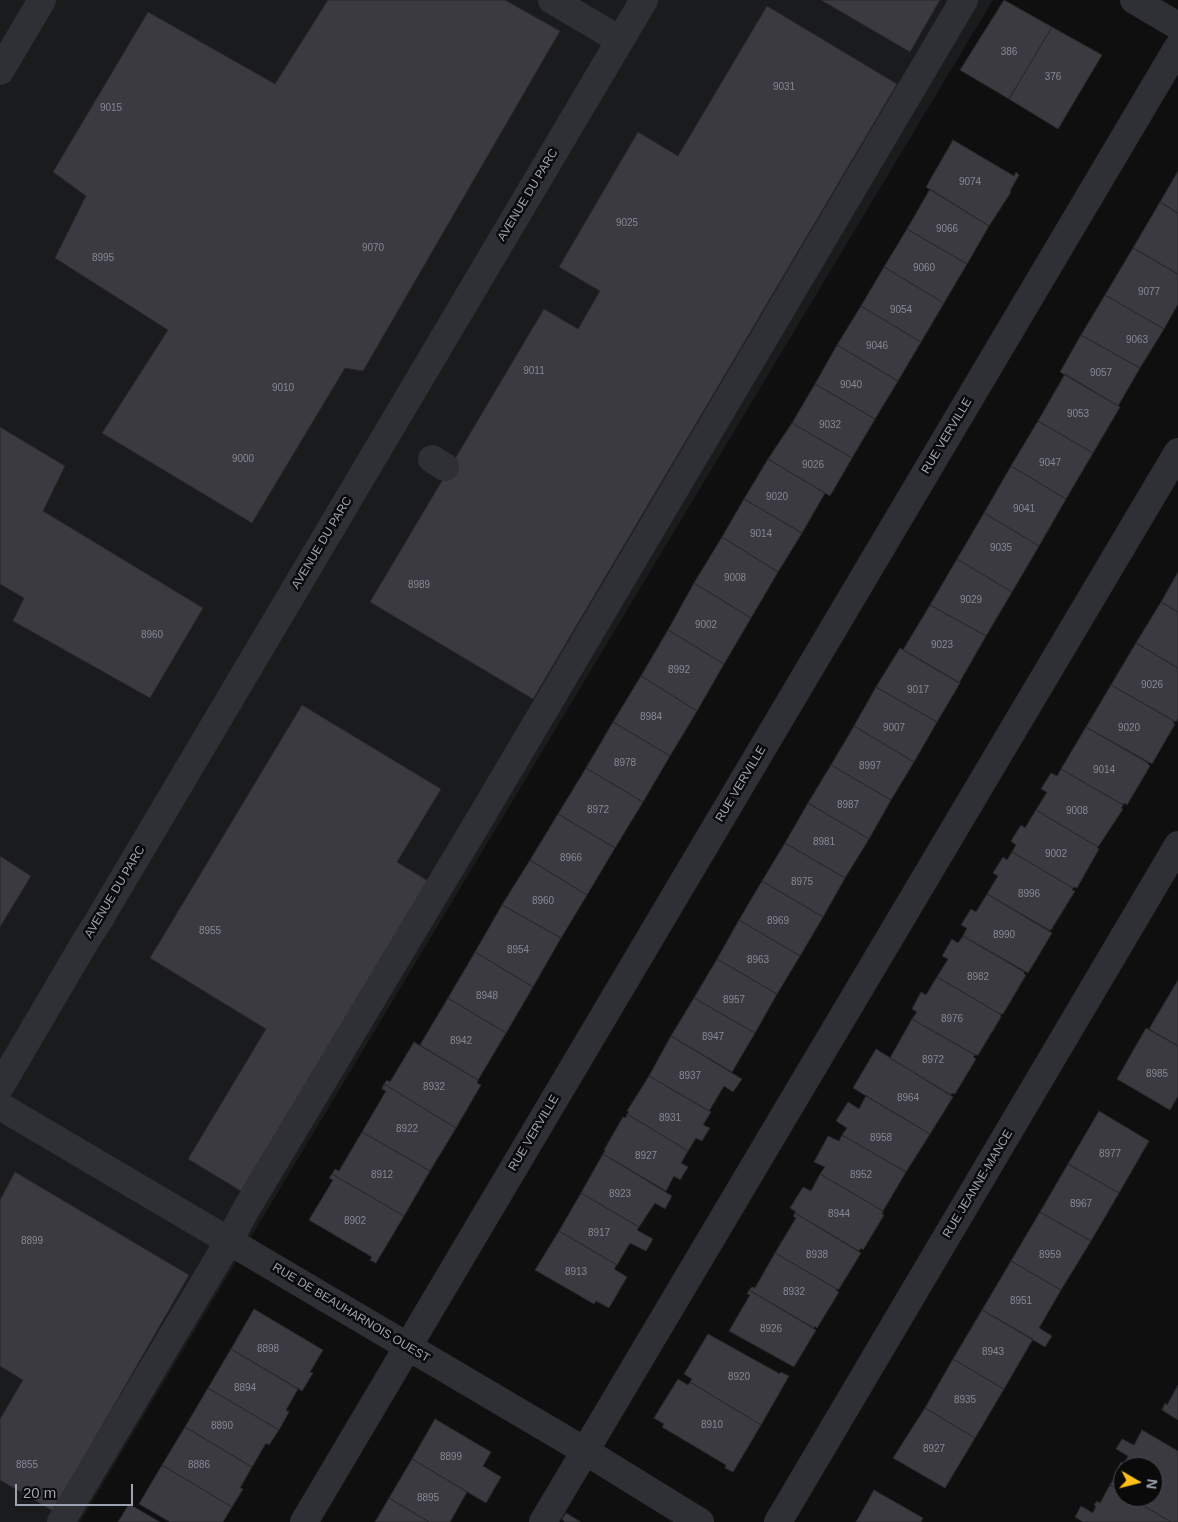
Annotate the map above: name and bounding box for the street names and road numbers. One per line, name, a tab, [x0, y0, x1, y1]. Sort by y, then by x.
street label: AVENUE DU PARC	[495, 146, 561, 244]
street label: RUE VERVILLE	[919, 396, 975, 476]
street label: AVENUE DU PARC	[289, 494, 355, 592]
street label: RUE VERVILLE	[713, 744, 769, 824]
street label: AVENUE DU PARC	[82, 843, 148, 941]
street label: RUE VERVILLE	[506, 1093, 562, 1173]
street label: RUE JEANNE-MANCE	[940, 1127, 1016, 1241]
street label: RUE DE BEAUHARNOIS OUEST	[270, 1260, 432, 1366]

